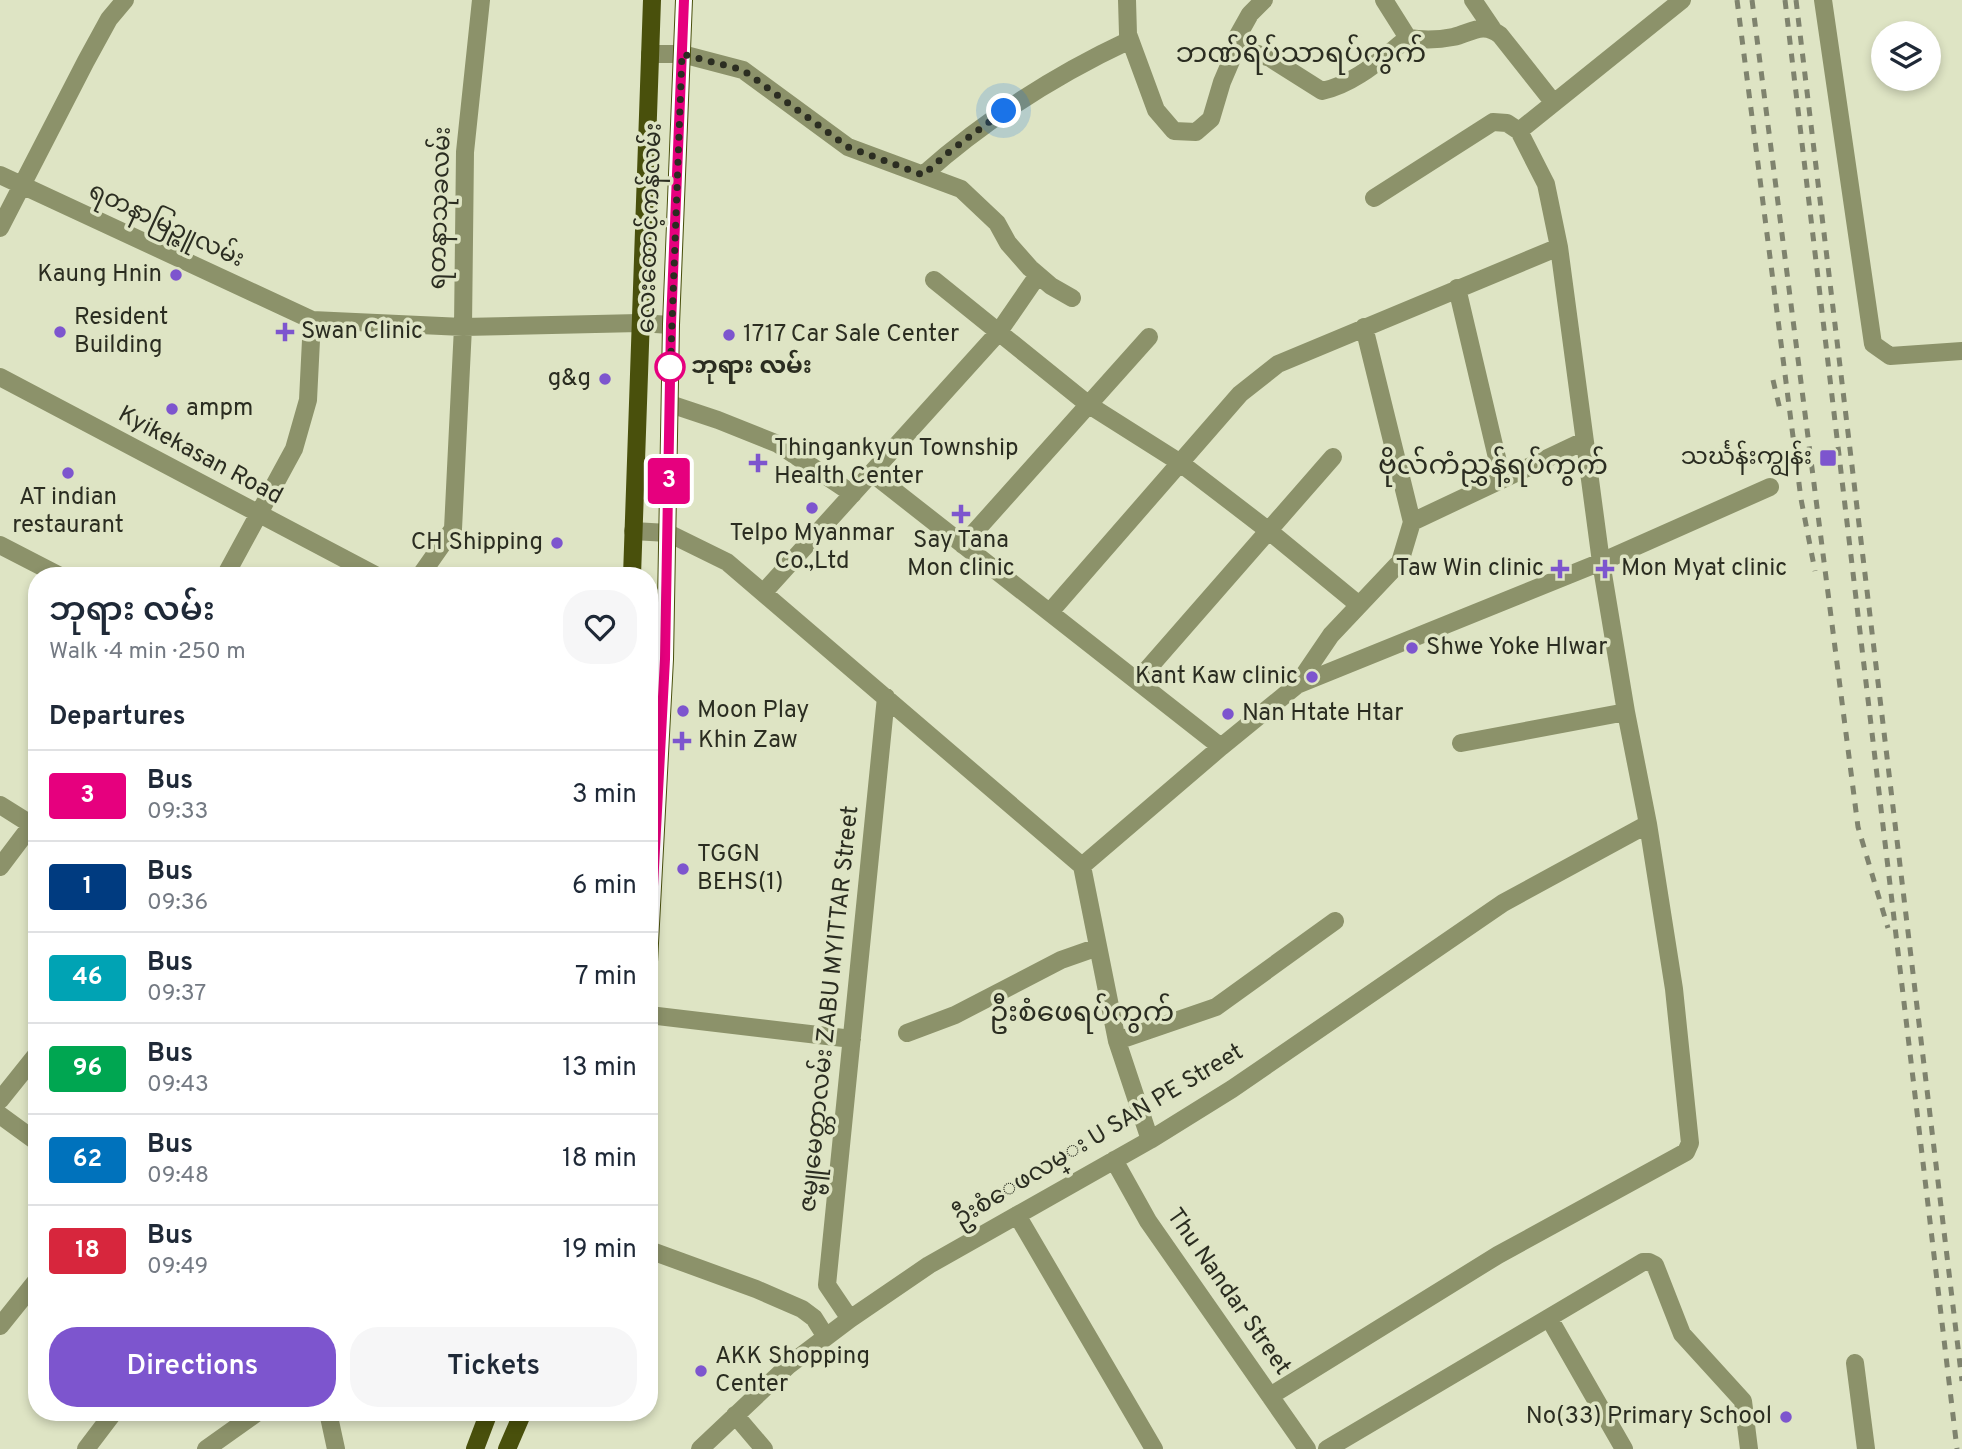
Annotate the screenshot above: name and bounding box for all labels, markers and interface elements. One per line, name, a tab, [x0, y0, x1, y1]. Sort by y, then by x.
map controls	[1871, 21, 1941, 91]
button: layers	[1871, 21, 1941, 91]
district label: ဘဏ်ရိပ်သာရပ်ကွက်	[1176, 34, 1426, 75]
your location	[986, 93, 1021, 128]
street label: လေးထောင့်ကန်လမ်း	[629, 122, 672, 334]
street label: ရတနာသုခလမ်း	[420, 126, 461, 290]
street label: ရတနာမြဉ္ဇူလမ်း	[83, 174, 250, 277]
place label: Kaung Hnin	[37, 260, 162, 290]
marker: Kaung Hnin	[168, 267, 184, 283]
place label: Resident Building	[74, 303, 168, 361]
place label: Swan Clinic	[301, 317, 423, 347]
place label: 1717 Car Sale Center	[743, 320, 959, 350]
marker: Swan Clinic	[275, 322, 295, 342]
marker: Resident Building	[52, 324, 68, 340]
marker: 1717 Car Sale Center	[721, 327, 737, 343]
place label: ဘုရား လမ်း	[691, 349, 812, 384]
marker: ဘုရား လမ်း	[655, 352, 685, 382]
place label: g&g	[548, 364, 591, 394]
marker: g&g	[597, 371, 613, 387]
place label: ampm	[186, 394, 253, 424]
street label: Kyikekasan Road	[113, 400, 287, 512]
marker: ampm	[164, 401, 180, 417]
place label: Thingankyun Township Health Center	[774, 434, 1019, 492]
place label: သင်္ဃန်းကျွန်း	[1681, 440, 1812, 477]
district label: ဗိုလ်ကံညွှန့်ရပ်ကွက်	[1378, 446, 1608, 487]
marker: သင်္ဃန်းကျွန်း	[1818, 448, 1838, 468]
marker: Thingankyun Township Health Center	[748, 453, 768, 473]
line badge: 3	[646, 458, 692, 504]
marker: AT indian restaurant	[60, 465, 76, 481]
text: 3	[662, 466, 676, 496]
place label: AT indian restaurant	[12, 483, 124, 541]
marker: Telpo Myanmar Co.,Ltd	[804, 500, 820, 516]
marker: Say Tana Mon clinic	[951, 504, 971, 524]
place label: Telpo Myanmar Co.,Ltd	[729, 519, 895, 577]
place label: Say Tana Mon clinic	[907, 526, 1015, 584]
place label: CH Shipping	[411, 528, 543, 558]
marker: CH Shipping	[549, 535, 565, 551]
place label: Taw Win clinic	[1395, 554, 1544, 584]
place label: Mon Myat clinic	[1621, 554, 1787, 584]
marker: Taw Win clinic	[1550, 559, 1570, 579]
marker: Mon Myat clinic	[1595, 559, 1615, 579]
button: heart	[563, 590, 637, 664]
text: ဘုရား လမ်း	[49, 591, 215, 633]
place label: Shwe Yoke Hlwar	[1426, 633, 1608, 663]
text: Walk · 4 min · 250 m	[49, 638, 246, 667]
marker: Shwe Yoke Hlwar	[1404, 640, 1420, 656]
place label: Kant Kaw clinic	[1135, 662, 1298, 692]
marker: Kant Kaw clinic	[1304, 669, 1320, 685]
place label: Moon Play	[697, 696, 809, 726]
place label: Nan Htate Htar	[1242, 699, 1404, 729]
text: Departures	[49, 701, 186, 734]
marker: Moon Play	[675, 703, 691, 719]
marker: Nan Htate Htar	[1220, 706, 1236, 722]
place label: Khin Zaw	[698, 726, 798, 756]
marker: Khin Zaw	[672, 731, 692, 751]
text: Bus	[147, 765, 193, 798]
text: 3 min	[572, 779, 637, 812]
text: 3	[80, 781, 95, 811]
text: 09:33	[147, 798, 208, 827]
street label: ဇမ္ဗူမေတ္တာလမ်း ZABU MYITTAR Street	[791, 804, 869, 1214]
place label: TGGN BEHS(1)	[697, 840, 783, 898]
text: Bus	[147, 856, 193, 889]
marker: TGGN BEHS(1)	[675, 861, 691, 877]
text: 6 min	[572, 870, 637, 903]
text: 1	[83, 872, 92, 902]
text: 09:36	[147, 889, 208, 918]
text: Bus	[147, 947, 193, 980]
text: 7 min	[575, 961, 637, 994]
text: 46	[72, 963, 103, 993]
text: 09:37	[147, 980, 206, 1009]
district label: ဦးစံဖေရပ်ကွက်	[990, 993, 1174, 1034]
street label: ဦးစံေဖလမ္း U SAN PE Street	[947, 1035, 1250, 1236]
text: Bus	[147, 1038, 193, 1071]
text: 13 min	[562, 1052, 637, 1085]
text: 96	[73, 1054, 102, 1084]
text: 09:43	[147, 1071, 209, 1100]
text: Bus	[147, 1129, 193, 1162]
text: 18 min	[562, 1143, 637, 1176]
text: 62	[73, 1145, 102, 1175]
text: 09:48	[147, 1162, 209, 1191]
street label: Thu Nandar Street	[1159, 1203, 1297, 1381]
text: Bus	[147, 1220, 193, 1253]
text: 19 min	[562, 1234, 637, 1267]
text: 18	[75, 1236, 100, 1266]
text: 09:49	[147, 1253, 208, 1282]
button: Directions	[49, 1327, 336, 1407]
button: Tickets	[350, 1327, 637, 1407]
place label: AKK Shopping Center	[715, 1342, 870, 1400]
marker: AKK Shopping Center	[693, 1363, 709, 1379]
place label: No(33) Primary School	[1526, 1402, 1772, 1432]
marker: No(33) Primary School	[1778, 1409, 1794, 1425]

